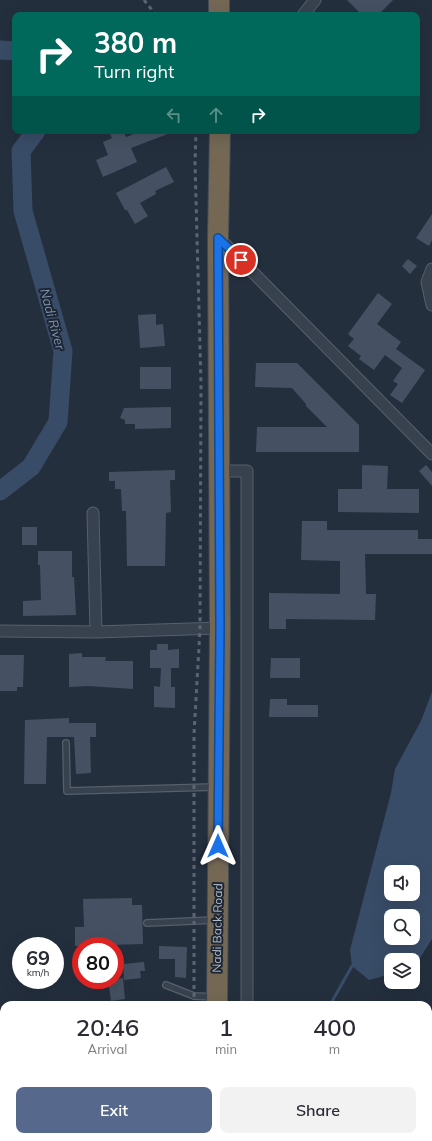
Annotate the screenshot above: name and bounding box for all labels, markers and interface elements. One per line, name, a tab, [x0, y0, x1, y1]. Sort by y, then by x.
text: 380 m	[94, 25, 177, 60]
icon: right	[28, 28, 80, 80]
text: Turn right	[94, 60, 174, 83]
icon: left	[163, 104, 185, 126]
icon: ahead	[205, 104, 227, 126]
icon: right	[247, 104, 269, 126]
pin	[224, 243, 258, 277]
icon: arrive	[230, 249, 252, 271]
water label: Nadi River	[37, 287, 69, 352]
position arrow	[197, 825, 239, 867]
map controls	[384, 865, 420, 989]
button: sound	[384, 865, 420, 901]
street label: Nadi Back Road	[209, 883, 225, 973]
button: search	[384, 909, 420, 945]
speed limit sign: 80	[72, 937, 124, 989]
text: 69	[26, 945, 50, 970]
button: layers	[384, 953, 420, 989]
text: km/h	[27, 966, 49, 979]
text: 20:46	[76, 1012, 139, 1042]
text: 1	[219, 1012, 233, 1042]
text: 400	[313, 1012, 356, 1042]
text: Arrival	[88, 1041, 127, 1057]
text: min	[215, 1041, 237, 1057]
text: m	[329, 1041, 340, 1057]
button: Exit	[16, 1087, 212, 1133]
button: Share	[220, 1087, 416, 1133]

